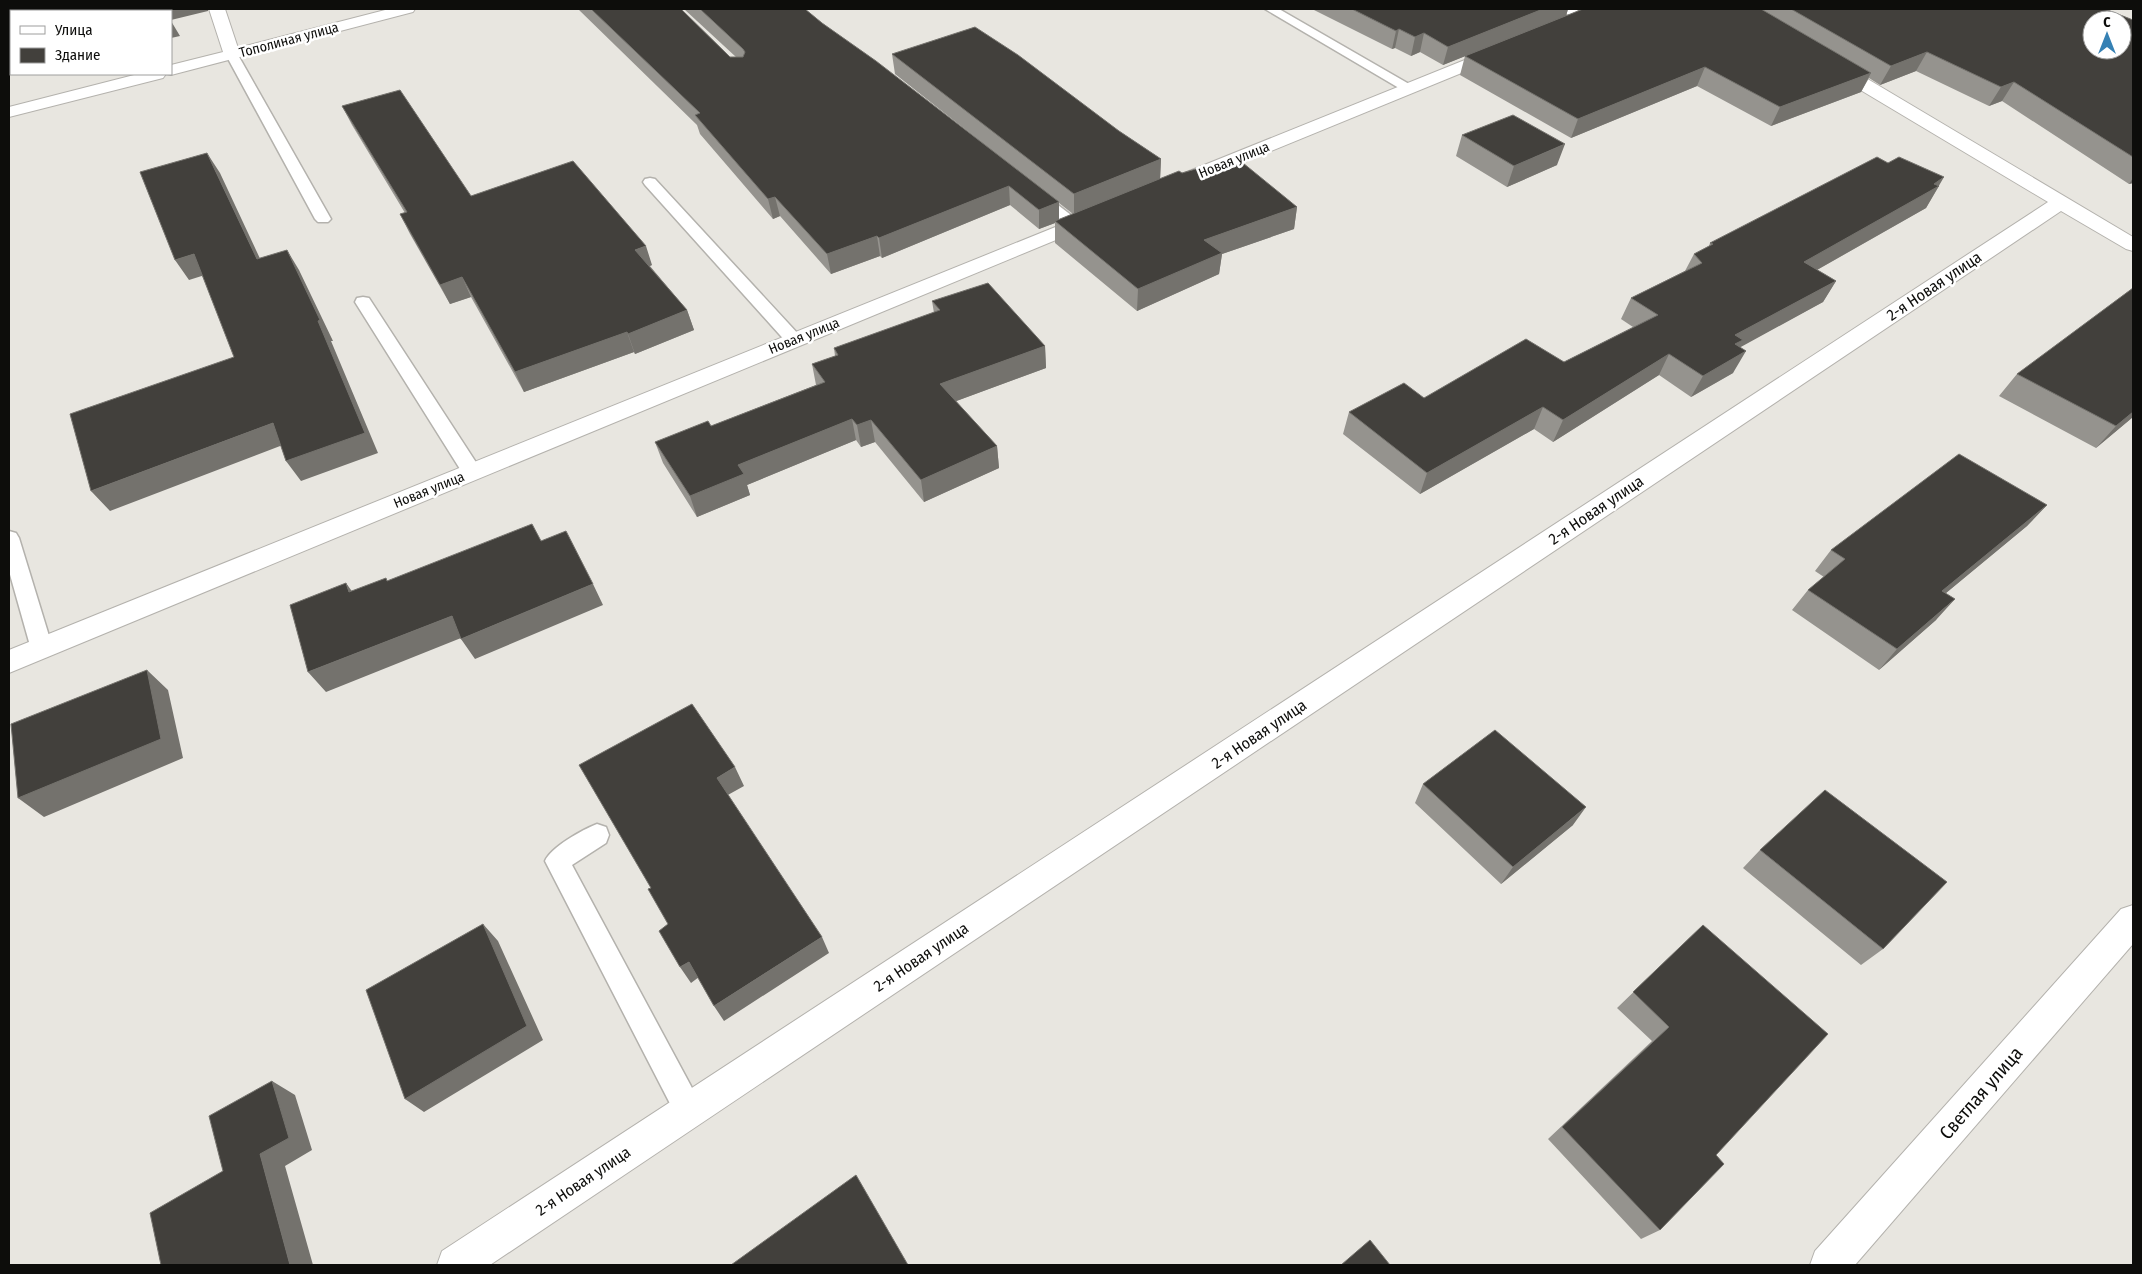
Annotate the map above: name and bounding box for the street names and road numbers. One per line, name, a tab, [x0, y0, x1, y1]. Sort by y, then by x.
street label: Тополиная улица	[238, 19, 341, 61]
street label: Новая улица	[1196, 138, 1272, 182]
street label: 2-я Новая улица	[1883, 247, 1985, 325]
street label: Новая улица	[766, 314, 842, 358]
street label: Новая улица	[391, 468, 467, 512]
street label: 2-я Новая улица	[1545, 471, 1647, 549]
street label: 2-я Новая улица	[1208, 695, 1310, 773]
street label: 2-я Новая улица	[870, 918, 972, 996]
street label: Светлая улица	[1935, 1042, 2027, 1144]
street label: 2-я Новая улица	[532, 1142, 634, 1220]

